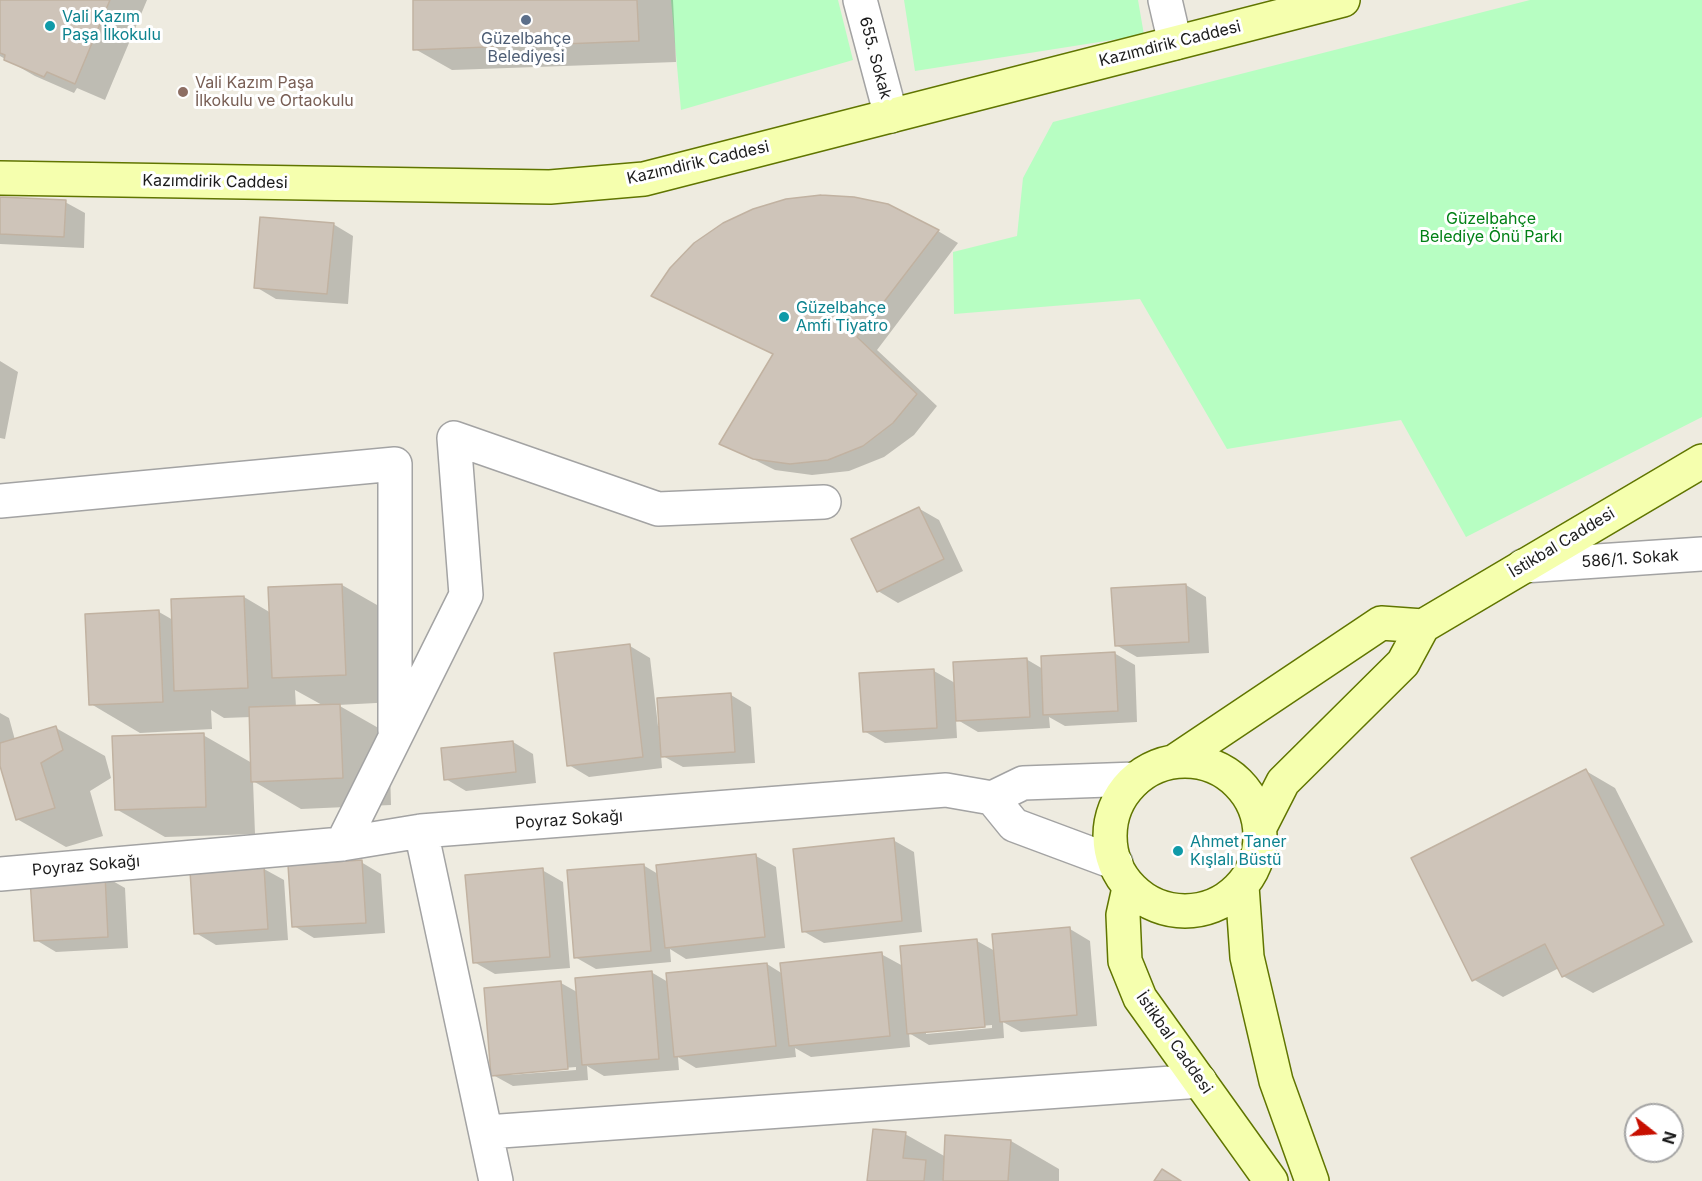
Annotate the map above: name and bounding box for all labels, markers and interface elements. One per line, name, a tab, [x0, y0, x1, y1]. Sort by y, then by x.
place label: Vali Kazım Paşa İlkokulu	[62, 7, 161, 45]
marker: Güzelbahçe Belediyesi	[519, 13, 533, 27]
street label: 655. Sokak	[855, 15, 895, 101]
street label: Kazımdirik Caddesi	[1097, 17, 1243, 71]
marker: Vali Kazım Paşa İlkokulu	[43, 19, 57, 33]
place label: Güzelbahçe Belediyesi	[481, 29, 571, 67]
place label: Vali Kazım Paşa İlkokulu ve Ortaokulu	[195, 73, 354, 111]
marker: Vali Kazım Paşa İlkokulu ve Ortaokulu	[176, 85, 190, 99]
street label: Kazımdirik Caddesi	[625, 137, 771, 189]
street label: Kazımdirik Caddesi	[142, 171, 288, 193]
park label: Güzelbahçe Belediye Önü Parkı	[1420, 209, 1562, 247]
place label: Güzelbahçe Amfi Tiyatro	[796, 298, 888, 336]
marker: Güzelbahçe Amfi Tiyatro	[777, 310, 791, 324]
street label: İstikbal Caddesi	[1506, 504, 1618, 582]
street label: 586/1. Sokak	[1581, 546, 1679, 572]
street label: Poyraz Sokağı	[514, 807, 624, 833]
place label: Ahmet Taner Kışlalı Büstü	[1190, 832, 1287, 870]
marker: Ahmet Taner Kışlalı Büstü	[1171, 844, 1185, 858]
street label: Poyraz Sokağı	[31, 852, 141, 880]
street label: İstikbal Caddesi	[1132, 988, 1216, 1098]
north arrow	[1624, 1103, 1684, 1163]
text: N	[1658, 1129, 1681, 1146]

